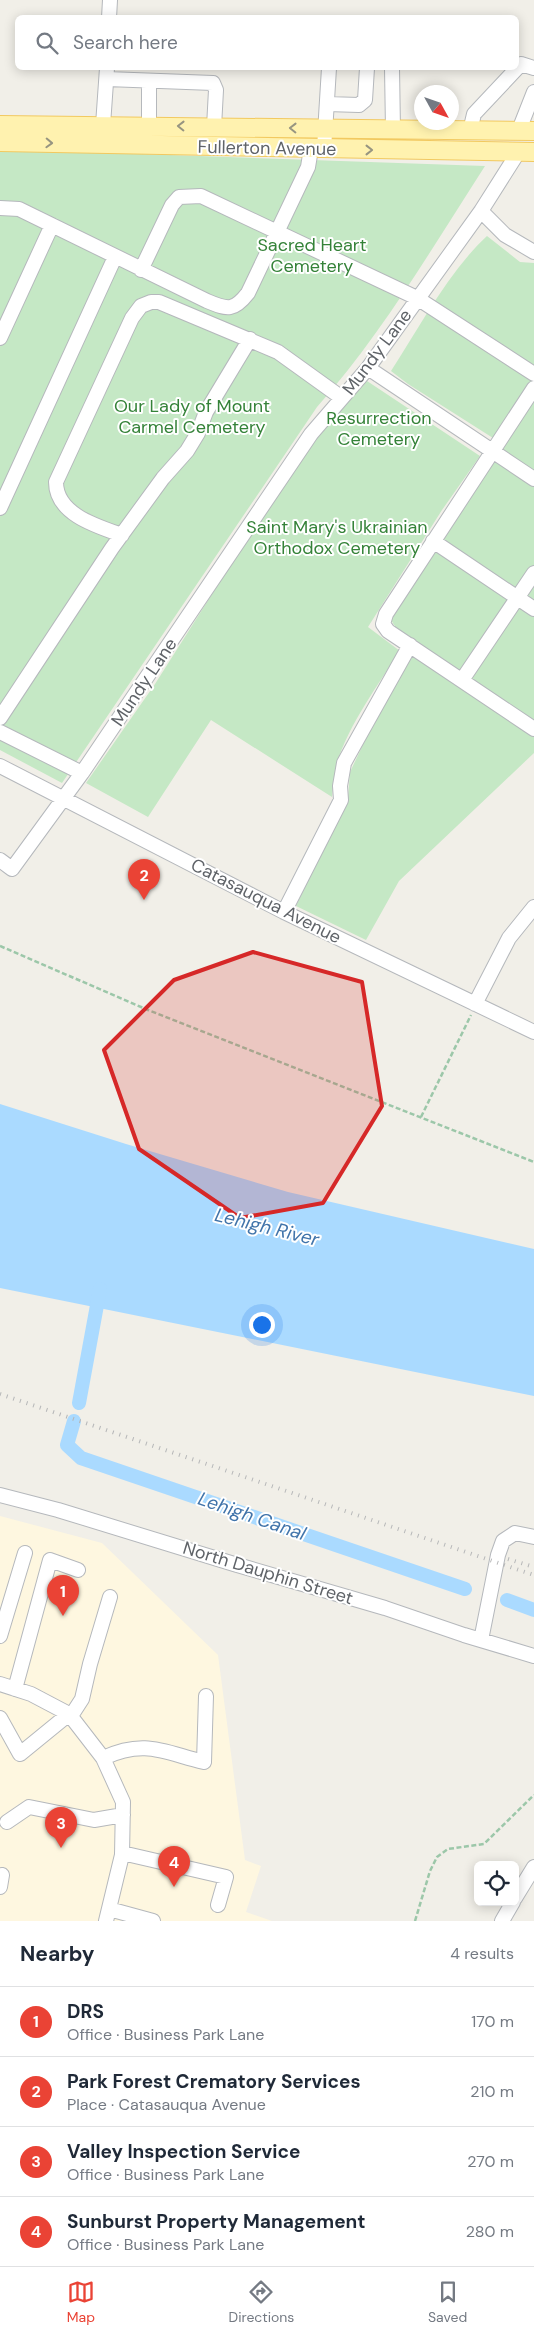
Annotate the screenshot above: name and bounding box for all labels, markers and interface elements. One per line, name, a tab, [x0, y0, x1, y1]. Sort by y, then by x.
search box	[15, 15, 519, 70]
icon: search	[33, 29, 61, 57]
text: Search here	[73, 30, 178, 55]
north arrow	[414, 85, 459, 130]
one-way arrow	[177, 121, 185, 132]
one-way arrow	[289, 123, 296, 133]
street label: Fullerton Avenue	[197, 135, 337, 161]
one-way arrow	[45, 138, 53, 148]
one-way arrow	[365, 144, 373, 155]
park label: Sacred Heart Cemetery	[257, 233, 367, 278]
street label: Mundy Lane	[337, 304, 417, 400]
park label: Our Lady of Mount Carmel Cemetery	[114, 394, 270, 439]
park label: Resurrection Cemetery	[326, 406, 432, 451]
park label: Saint Mary's Ukrainian Orthodox Cemetery	[246, 515, 428, 560]
street label: Mundy Lane	[106, 633, 182, 731]
street label: Catasauqua Avenue	[187, 853, 345, 949]
pin: 2	[128, 859, 160, 900]
water label: Lehigh River	[212, 1202, 323, 1252]
your location	[249, 1312, 275, 1338]
water label: Lehigh Canal	[195, 1486, 310, 1546]
street label: North Dauphin Street	[180, 1536, 356, 1610]
pin: 1	[47, 1575, 79, 1616]
pin: 3	[45, 1807, 77, 1848]
pin: 4	[158, 1846, 190, 1887]
map controls	[474, 1861, 519, 1906]
button: locate	[474, 1861, 519, 1906]
text: Nearby	[20, 1940, 94, 1968]
text: 4 results	[450, 1943, 514, 1964]
text: DRS	[67, 1999, 104, 2024]
text: 1	[33, 2011, 39, 2032]
text: 170 m	[471, 2011, 514, 2032]
text: Office · Business Park Lane	[67, 2024, 264, 2045]
text: Park Forest Crematory Services	[67, 2069, 361, 2094]
text: 2	[31, 2081, 41, 2102]
text: 210 m	[470, 2081, 514, 2102]
text: Place · Catasauqua Avenue	[67, 2094, 266, 2115]
text: Valley Inspection Service	[67, 2139, 301, 2164]
text: 3	[31, 2151, 41, 2172]
text: 270 m	[467, 2151, 514, 2172]
text: Office · Business Park Lane	[67, 2164, 264, 2185]
text: Sunburst Property Management	[67, 2209, 366, 2234]
text: 4	[31, 2221, 41, 2242]
text: 280 m	[466, 2221, 514, 2242]
text: Office · Business Park Lane	[67, 2234, 264, 2255]
tab: Map	[67, 2278, 95, 2326]
tab: Directions	[229, 2278, 294, 2326]
tab: Saved	[428, 2278, 467, 2326]

